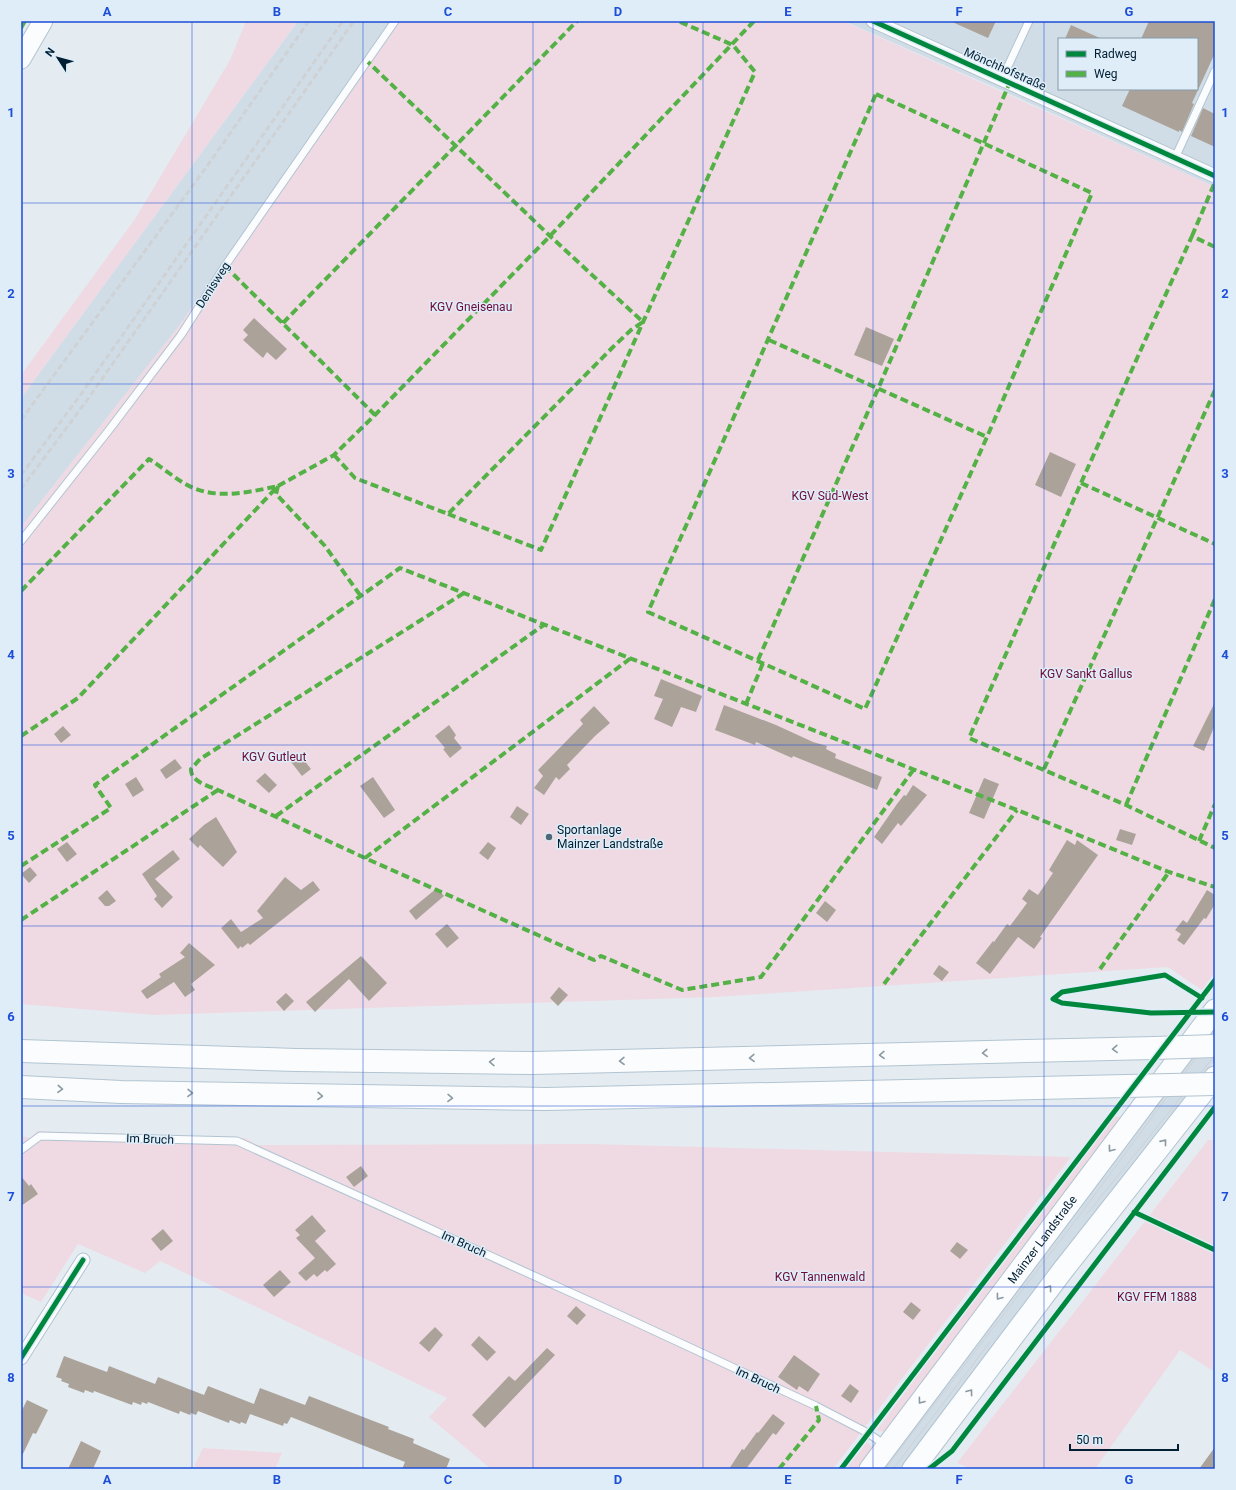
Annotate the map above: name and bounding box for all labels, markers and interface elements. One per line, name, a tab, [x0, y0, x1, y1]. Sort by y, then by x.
text: A	[103, 4, 112, 19]
text: B	[273, 4, 281, 19]
text: C	[444, 4, 453, 19]
text: D	[614, 4, 622, 19]
text: E	[784, 4, 792, 19]
text: F	[955, 4, 963, 19]
text: G	[1125, 4, 1134, 19]
north arrow	[38, 38, 78, 78]
legend	[1058, 38, 1198, 90]
text: N	[43, 45, 58, 59]
street label: Mönchhofstraße	[962, 45, 1048, 93]
text: Radweg	[1094, 47, 1137, 61]
text: Weg	[1094, 67, 1118, 81]
text: 1	[7, 105, 15, 120]
text: 1	[1221, 105, 1229, 120]
street label: Denisweg	[193, 259, 233, 311]
text: 2	[7, 286, 15, 301]
text: 2	[1221, 286, 1229, 301]
park label: KGV Gneisenau	[430, 300, 512, 314]
text: 3	[7, 466, 15, 481]
text: 3	[1221, 466, 1229, 481]
park label: KGV Süd-West	[792, 489, 869, 503]
text: 4	[7, 647, 15, 662]
text: 4	[1221, 647, 1229, 662]
park label: KGV Sankt Gallus	[1040, 667, 1132, 681]
park label: KGV Gutleut	[242, 750, 306, 764]
place label: Sportanlage Mainzer Landstraße	[557, 823, 663, 851]
text: 5	[7, 828, 15, 843]
text: 5	[1221, 828, 1229, 843]
marker: Sportanlage Mainzer Landstraße	[544, 832, 554, 842]
text: 6	[7, 1009, 15, 1024]
text: 6	[1221, 1009, 1229, 1024]
one-way arrow	[1112, 1045, 1118, 1053]
one-way arrow	[982, 1049, 988, 1057]
one-way arrow	[879, 1051, 885, 1060]
one-way arrow	[749, 1054, 755, 1062]
one-way arrow	[619, 1057, 625, 1065]
one-way arrow	[489, 1058, 495, 1066]
one-way arrow	[57, 1085, 63, 1093]
one-way arrow	[187, 1089, 193, 1098]
one-way arrow	[317, 1092, 323, 1100]
one-way arrow	[447, 1093, 453, 1102]
street label: Im Bruch	[126, 1131, 174, 1147]
one-way arrow	[1160, 1140, 1167, 1147]
one-way arrow	[1109, 1144, 1116, 1151]
text: 7	[7, 1189, 15, 1204]
text: 7	[1221, 1189, 1229, 1204]
street label: Mainzer Landstraße	[1005, 1193, 1080, 1286]
street label: Im Bruch	[439, 1228, 489, 1260]
park label: KGV Tannenwald	[775, 1270, 865, 1284]
one-way arrow	[1044, 1286, 1051, 1293]
park label: KGV FFM 1888	[1117, 1290, 1197, 1304]
one-way arrow	[997, 1293, 1004, 1300]
street label: Im Bruch	[733, 1364, 783, 1396]
text: 8	[7, 1370, 15, 1385]
text: 8	[1221, 1370, 1229, 1385]
one-way arrow	[966, 1389, 973, 1396]
one-way arrow	[919, 1397, 926, 1404]
scale bar	[1070, 1426, 1178, 1452]
text: 50 m	[1076, 1433, 1103, 1447]
text: A	[103, 1472, 112, 1487]
text: B	[273, 1472, 281, 1487]
text: C	[444, 1472, 453, 1487]
text: D	[614, 1472, 622, 1487]
text: E	[784, 1472, 792, 1487]
text: F	[955, 1472, 963, 1487]
text: G	[1125, 1472, 1134, 1487]

